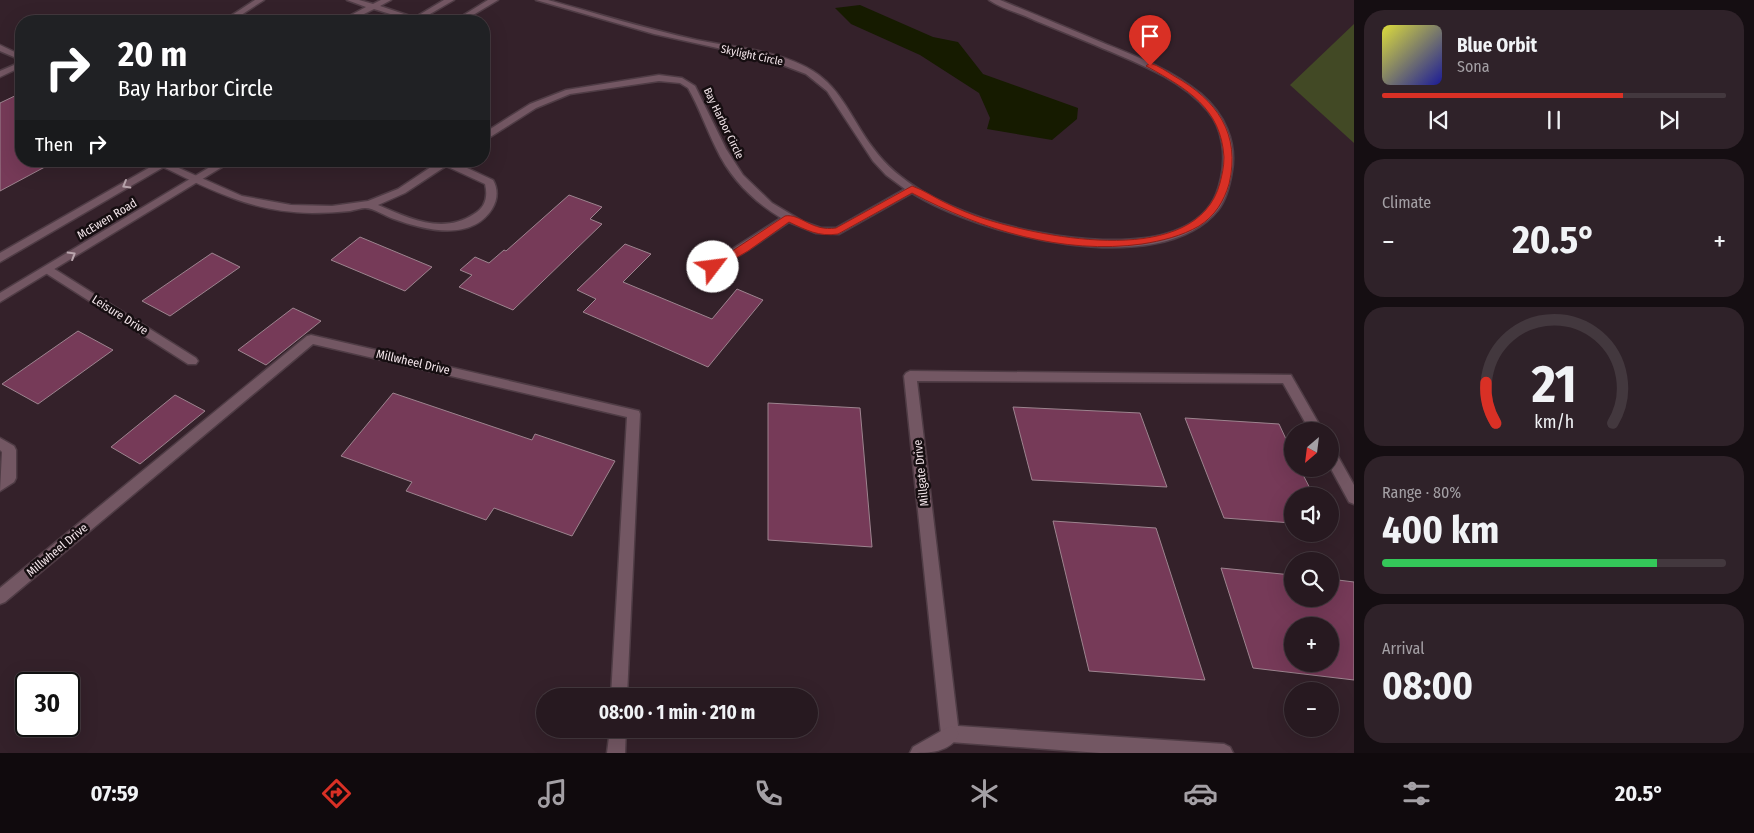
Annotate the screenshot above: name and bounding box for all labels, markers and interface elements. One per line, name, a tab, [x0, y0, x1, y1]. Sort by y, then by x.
pin	[1129, 15, 1171, 66]
icon: arrive	[1136, 22, 1164, 50]
text: 20 m	[118, 33, 187, 75]
text: Blue Orbit	[1457, 34, 1537, 57]
icon: right	[35, 35, 100, 100]
street label: Skylight Circle	[720, 43, 784, 68]
text: Sona	[1457, 57, 1490, 76]
text: Bay Harbor Circle	[118, 75, 273, 102]
street label: Bay Harbor Circle	[701, 86, 746, 161]
icon: previous	[1425, 106, 1453, 134]
icon: pause	[1540, 106, 1568, 134]
icon: next	[1655, 106, 1683, 134]
icon: right	[83, 130, 111, 158]
text: Then	[35, 133, 73, 156]
one-way arrow	[123, 179, 132, 189]
text: Climate	[1382, 193, 1431, 212]
street label: McEwen Road	[75, 196, 139, 242]
text: 20.5°	[1512, 217, 1596, 263]
text: −	[1382, 225, 1395, 258]
text: +	[1713, 225, 1726, 258]
position arrow	[686, 240, 738, 292]
one-way arrow	[66, 251, 75, 261]
street label: Leisure Drive	[89, 292, 151, 338]
street label: Millwheel Drive	[375, 347, 451, 377]
text: 21	[1530, 353, 1577, 416]
text: km/h	[1534, 411, 1574, 433]
north arrow	[1284, 422, 1339, 478]
map controls	[1284, 422, 1339, 737]
street label: Millgate Drive	[911, 439, 931, 507]
text: Range · 80%	[1382, 483, 1461, 502]
button: sound	[1284, 487, 1339, 542]
text: 400 km	[1382, 507, 1499, 553]
street label: Millwheel Drive	[24, 520, 90, 580]
button: search	[1284, 552, 1339, 607]
button: +	[1284, 617, 1339, 672]
text: Arrival	[1382, 639, 1424, 658]
text: 08:00	[1382, 663, 1473, 709]
speed limit sign: 30	[15, 672, 80, 737]
button: −	[1284, 682, 1339, 737]
text: 08:00 · 1 min · 210 m	[599, 701, 755, 724]
icon: directions	[319, 776, 354, 811]
icon: music	[535, 776, 570, 811]
icon: phone	[751, 776, 786, 811]
icon: climate	[967, 776, 1002, 811]
icon: car	[1183, 776, 1218, 811]
icon: filters	[1399, 776, 1434, 811]
text: 07:59	[90, 780, 139, 807]
text: 20.5°	[1615, 780, 1663, 807]

